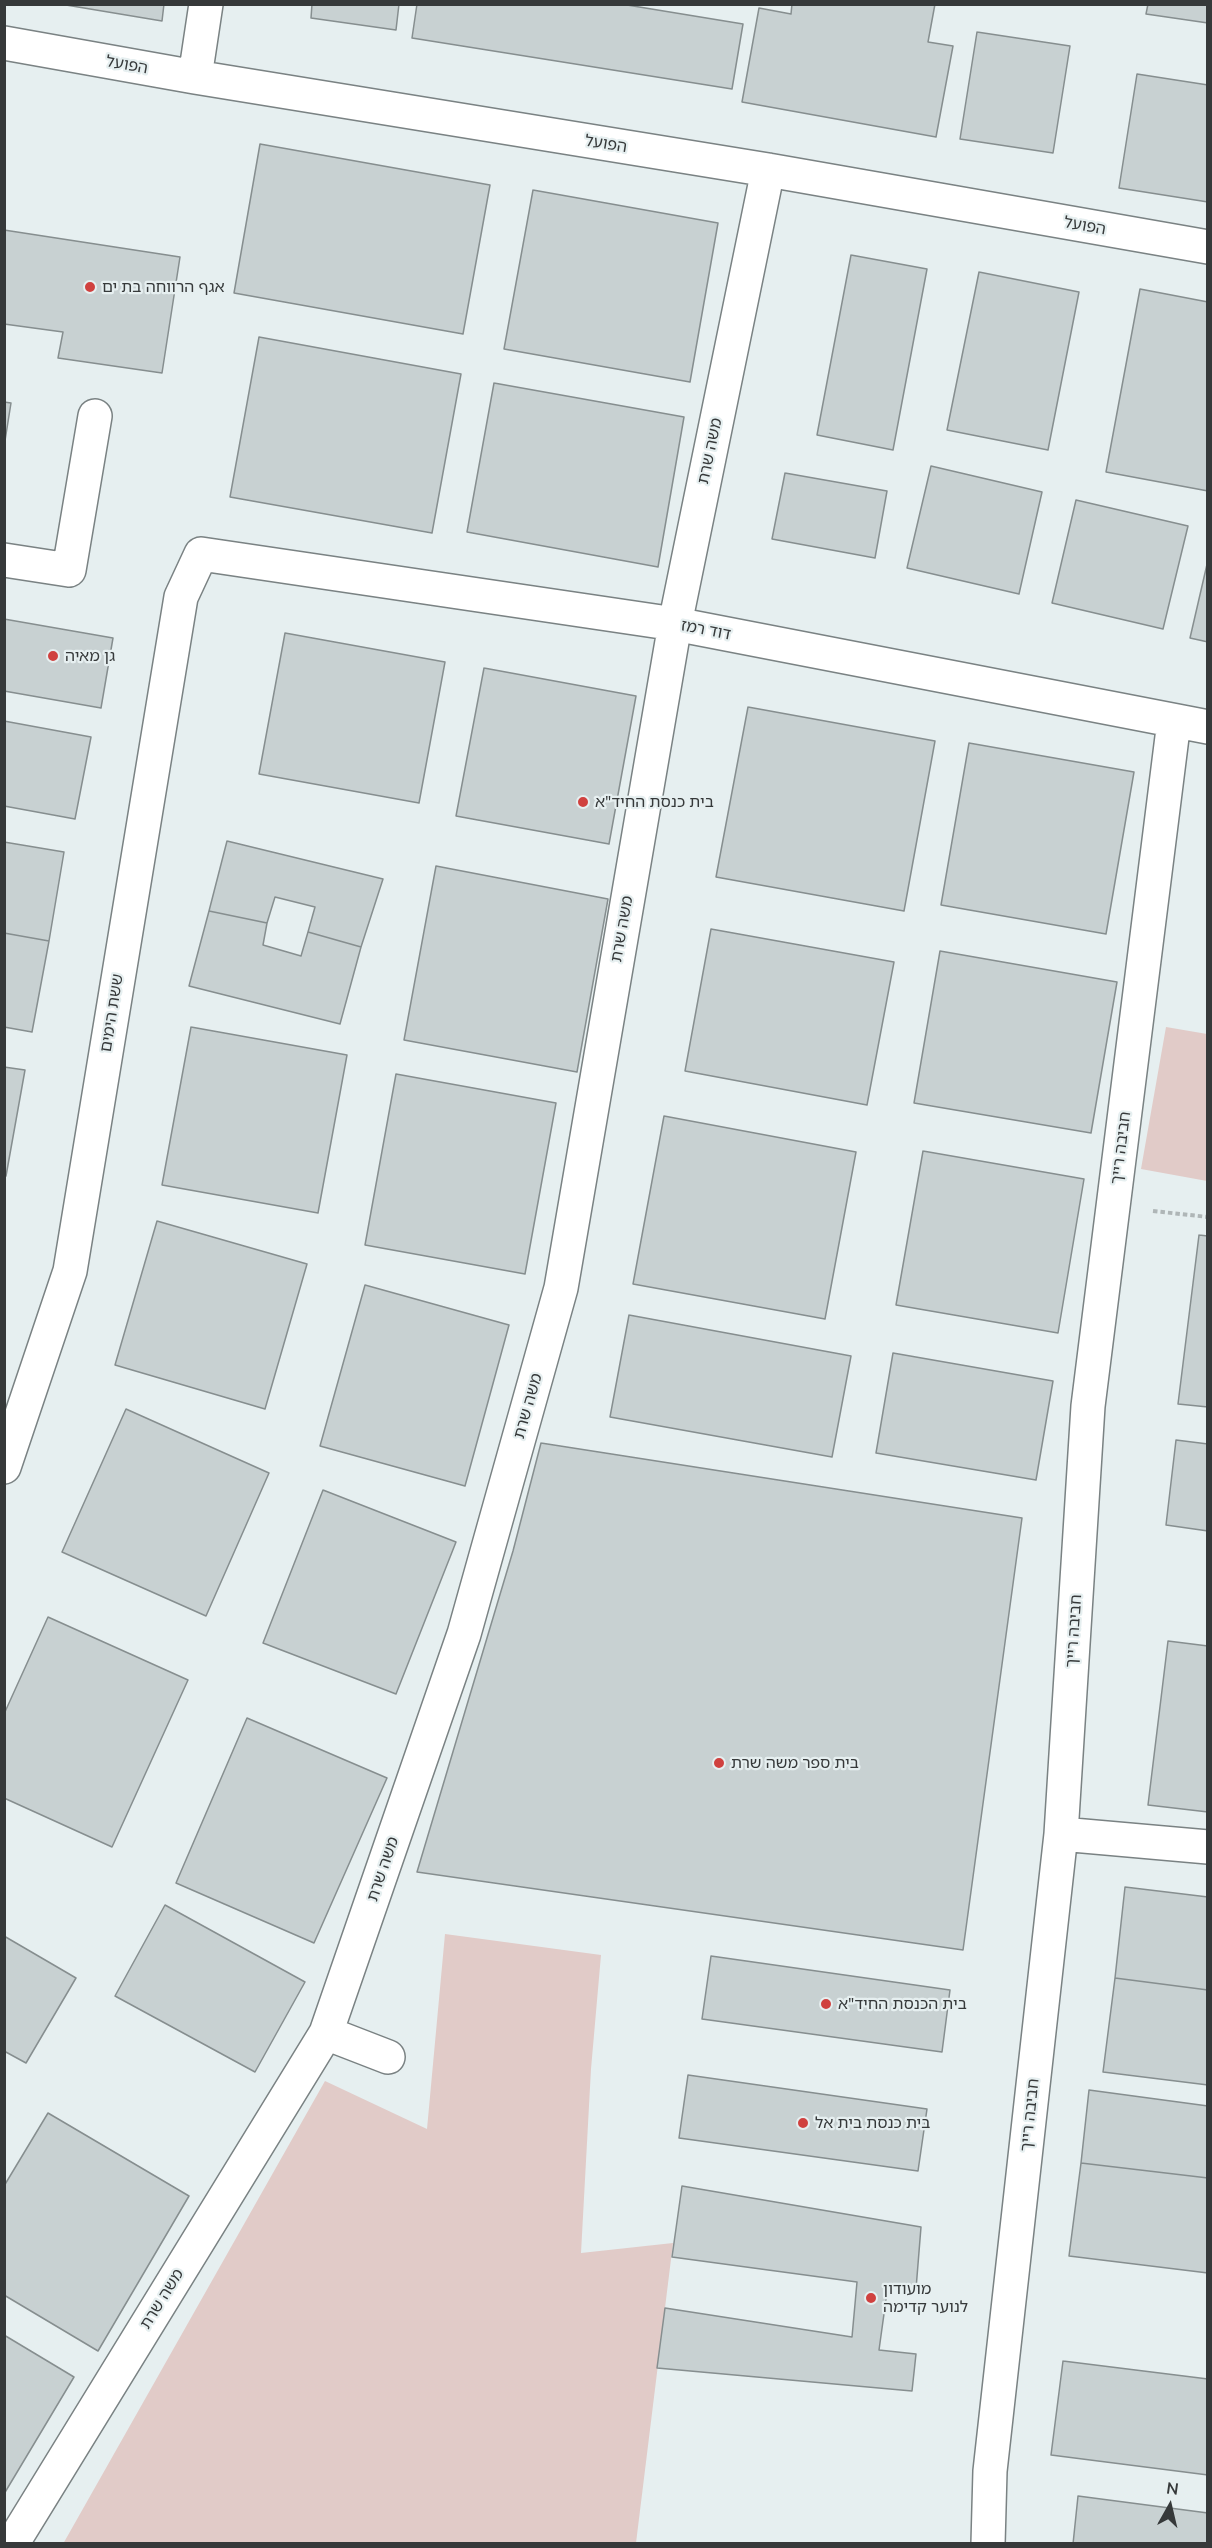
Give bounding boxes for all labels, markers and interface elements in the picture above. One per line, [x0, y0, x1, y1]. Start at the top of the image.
street label: הפועל [105, 52, 149, 78]
street label: הפועל [584, 131, 628, 157]
street label: הפועל [1063, 213, 1107, 239]
place label: אגף הרווחה בת ים [102, 277, 224, 297]
marker: אגף הרווחה בת ים [83, 280, 97, 294]
street label: משה שרת [694, 416, 726, 486]
street label: דוד רמז [679, 616, 733, 644]
place label: גן מאיה [65, 646, 115, 666]
marker: גן מאיה [46, 649, 60, 663]
place label: בית כנסת החיד"א [595, 792, 714, 812]
marker: בית כנסת החיד"א [576, 795, 590, 809]
street label: משה שרת [607, 894, 637, 964]
street label: ששת הימים [96, 973, 128, 1053]
street label: חביבה רייך [1107, 1110, 1135, 1186]
street label: משה שרת [510, 1371, 546, 1441]
street label: חביבה רייך [1062, 1594, 1086, 1668]
place label: בית ספר משה שרת [731, 1753, 859, 1773]
marker: בית ספר משה שרת [712, 1756, 726, 1770]
street label: משה שרת [363, 1834, 403, 1904]
place label: בית הכנסת החיד"א [838, 1994, 967, 2014]
marker: בית הכנסת החיד"א [819, 1997, 833, 2011]
street label: חביבה רייך [1017, 2078, 1043, 2152]
place label: בית כנסת בית אל [815, 2113, 930, 2133]
marker: בית כנסת בית אל [796, 2116, 810, 2130]
street label: משה שרת [136, 2266, 188, 2332]
place label: מועודון לנוער קדימה [883, 2279, 968, 2317]
marker: מועודון לנוער קדימה [864, 2291, 878, 2305]
north arrow [1140, 2476, 1200, 2536]
text: N [1165, 2477, 1180, 2499]

